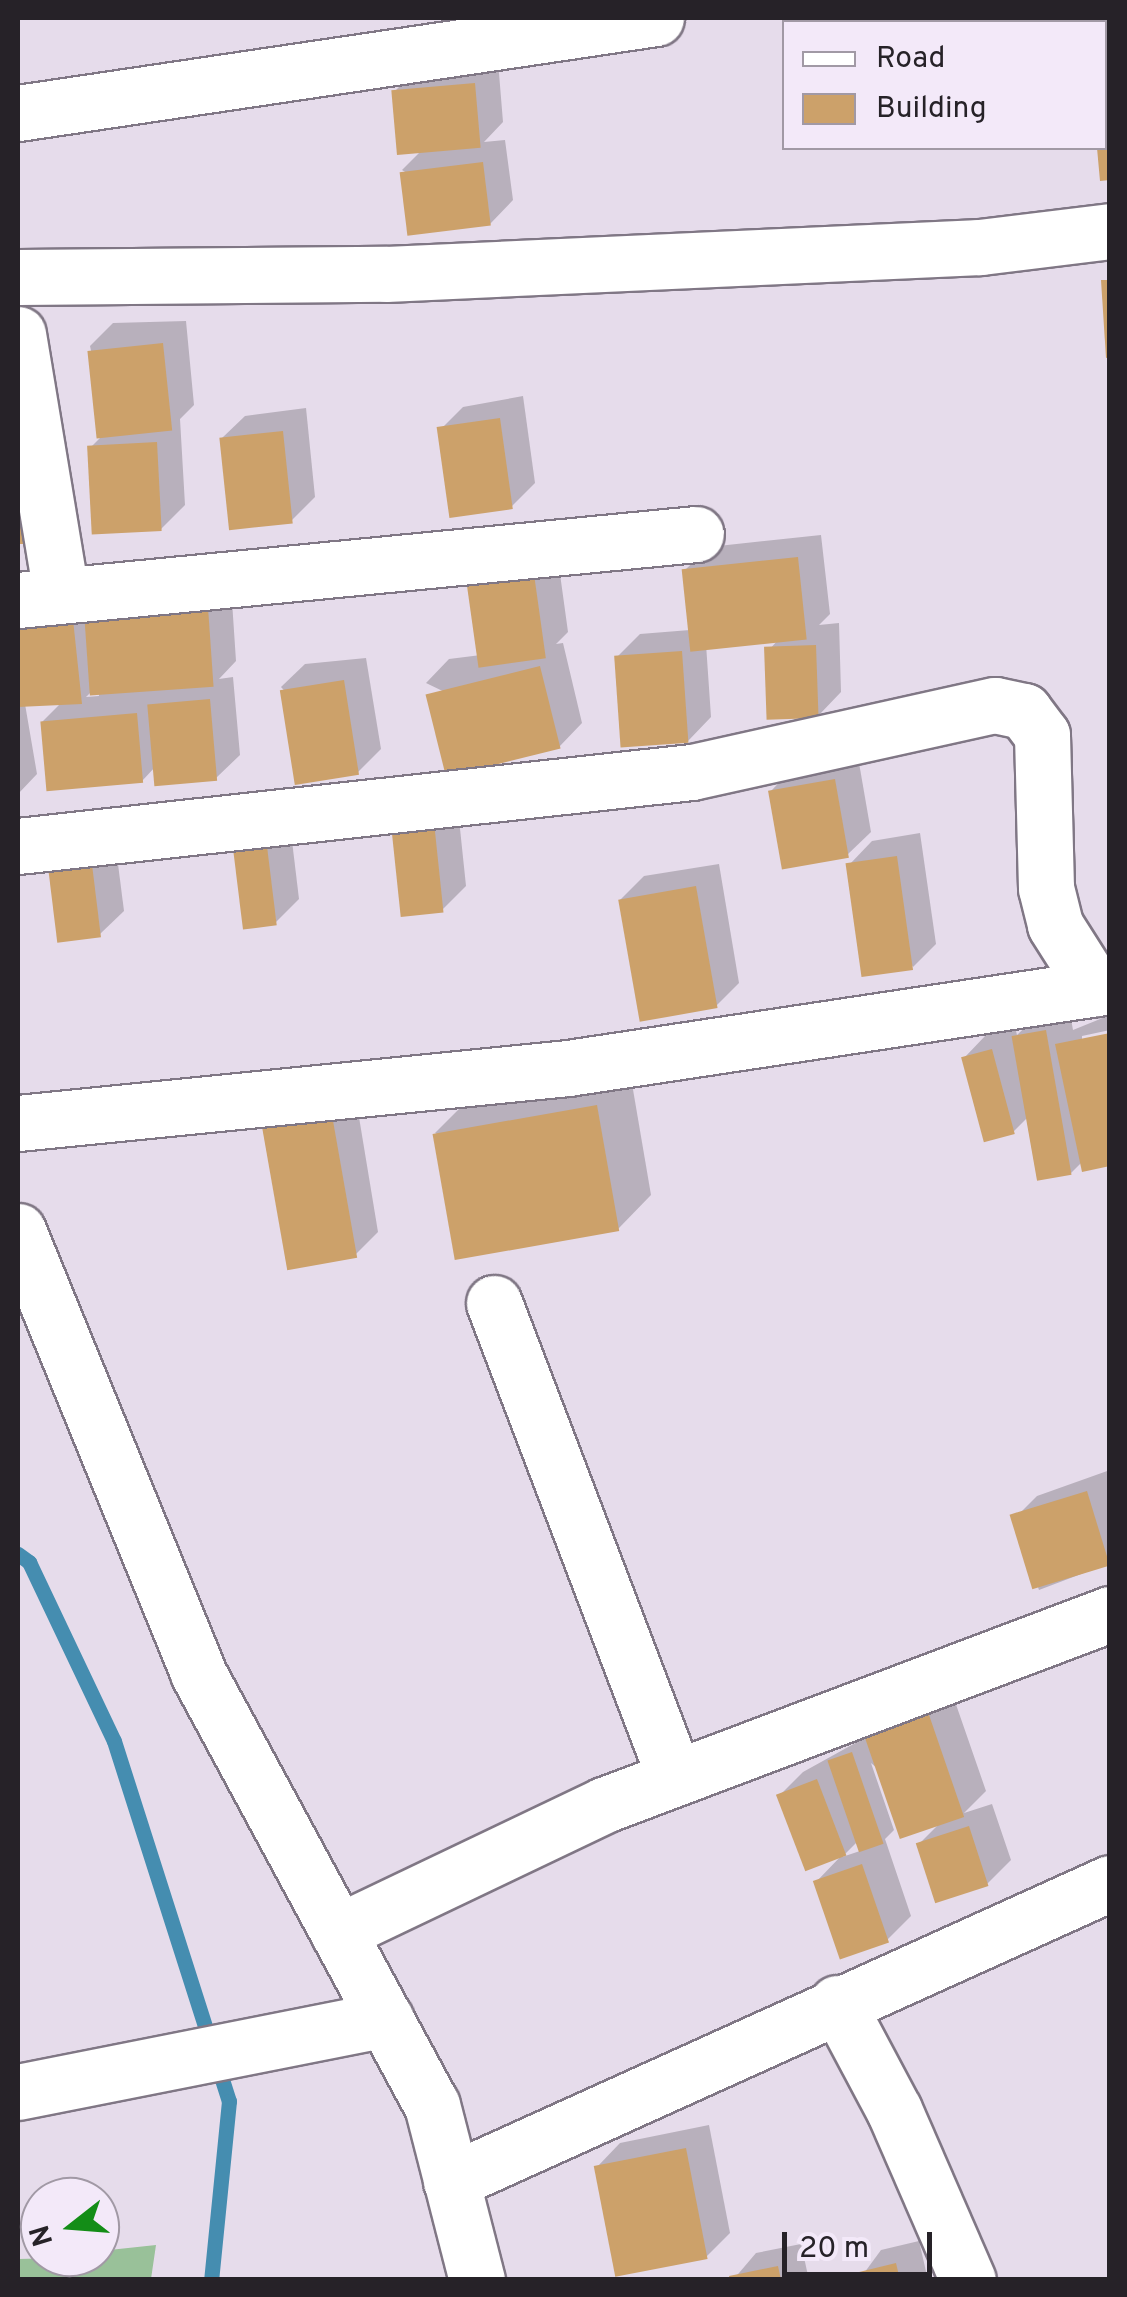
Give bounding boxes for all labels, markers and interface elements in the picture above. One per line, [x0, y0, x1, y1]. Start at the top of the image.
legend [782, 20, 1107, 150]
text: Road [876, 41, 945, 78]
text: Building [876, 91, 987, 128]
north arrow [20, 2177, 120, 2277]
scale bar [787, 2212, 937, 2274]
text: N [23, 2220, 63, 2250]
text: 20 m [799, 2231, 869, 2268]

